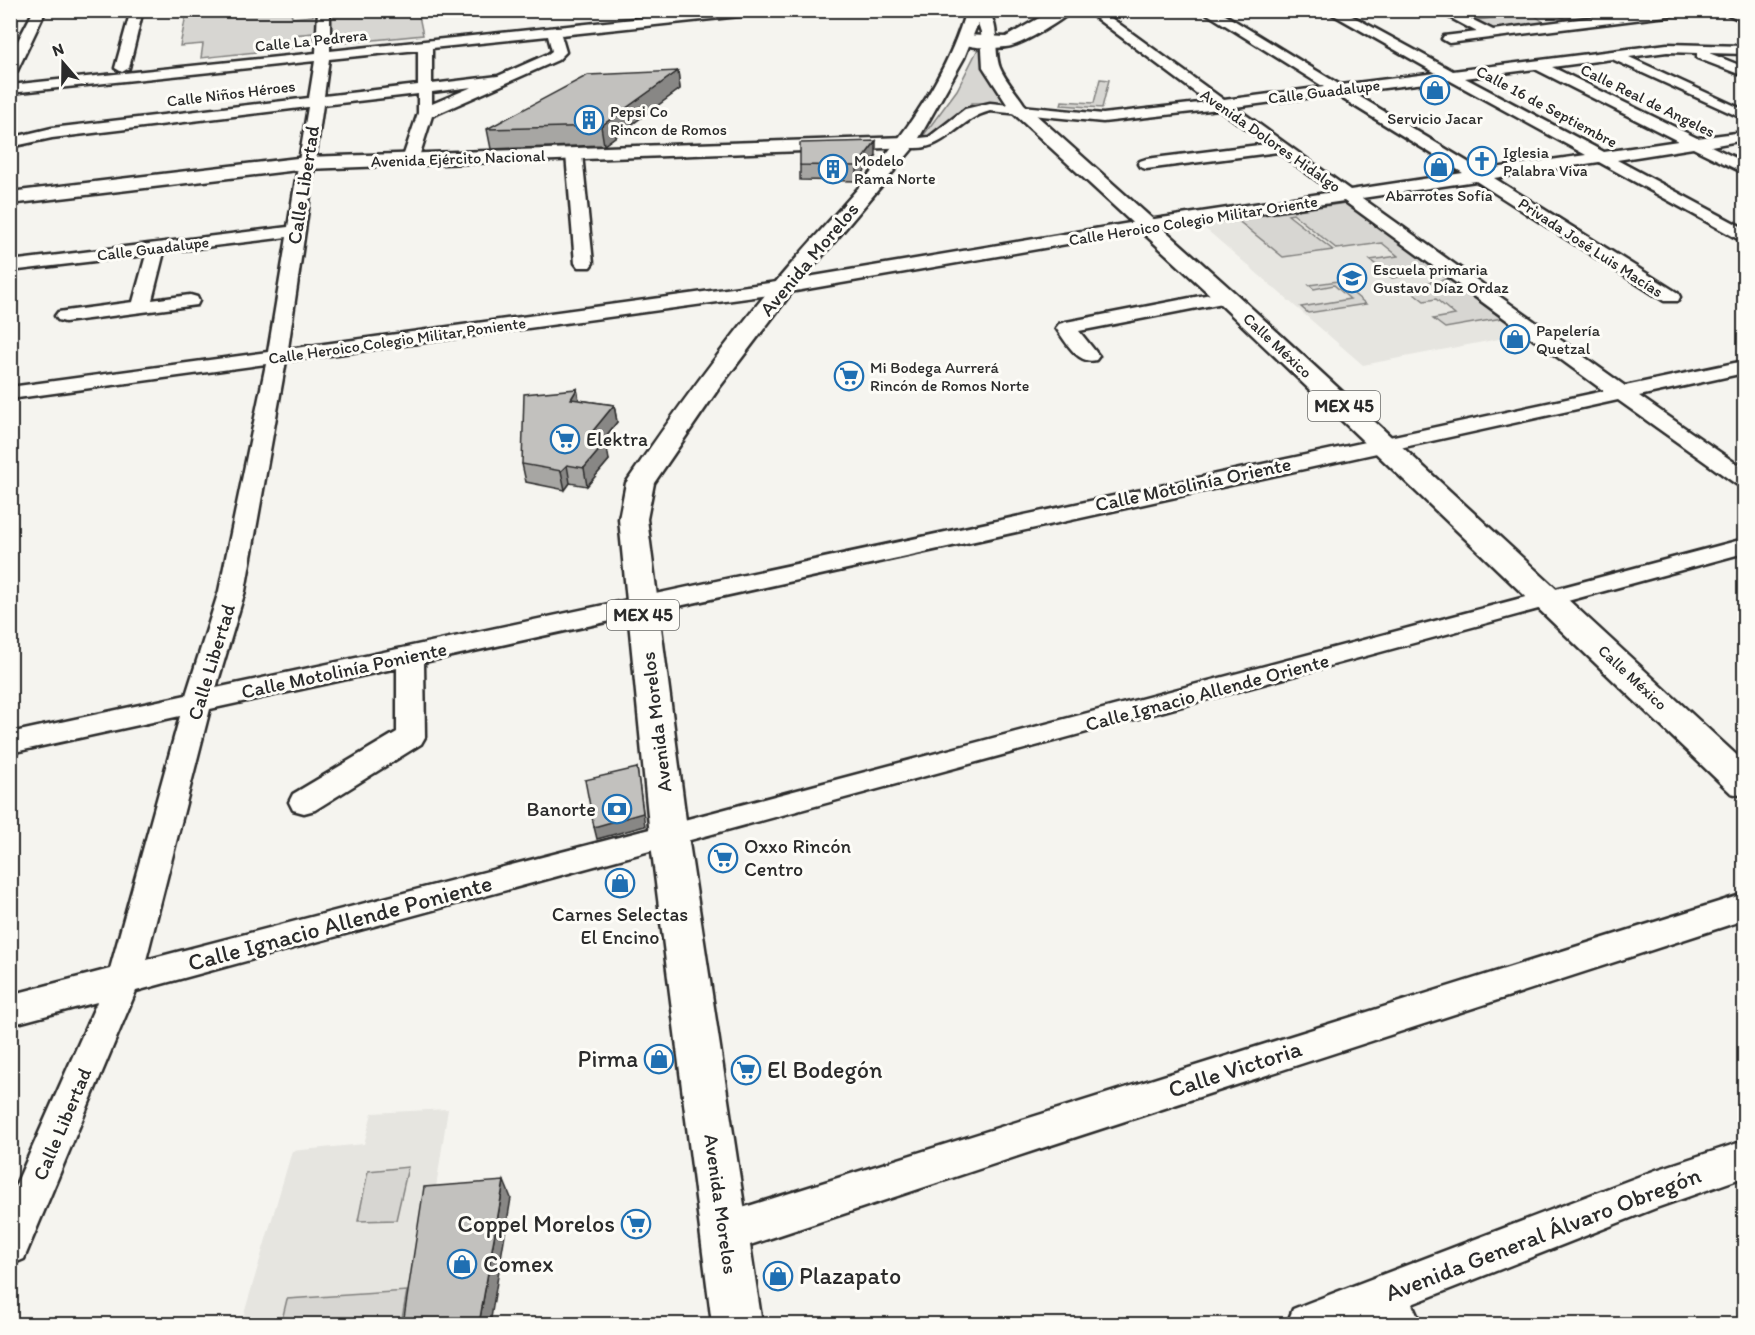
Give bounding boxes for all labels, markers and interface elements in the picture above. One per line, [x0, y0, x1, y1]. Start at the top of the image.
street label: Calle La Pedrera [254, 25, 369, 56]
north arrow [33, 33, 93, 93]
text: N [50, 39, 66, 60]
street label: Calle Real de Angeles [1578, 60, 1718, 141]
street label: Calle 16 de Septiembre [1473, 61, 1620, 152]
shop icon: Servicio Jacar [1419, 74, 1451, 106]
street label: Calle Guadalupe [1267, 75, 1381, 108]
street label: Calle Niños Héroes [166, 76, 296, 111]
street label: Avenida Dolores Hidalgo [1197, 85, 1345, 196]
place label: Pepsi Co Rincon de Romos [610, 102, 727, 139]
building icon: Pepsi Co Rincon de Romos [573, 104, 605, 136]
place label: Servicio Jacar [1387, 109, 1483, 128]
street label: Calle Libertad [282, 124, 324, 246]
place label: Iglesia Palabra Viva [1503, 143, 1588, 180]
church icon: Iglesia Palabra Viva [1466, 145, 1498, 177]
street label: Avenida Ejército Nacional [370, 146, 546, 171]
place label: Modelo Rama Norte [854, 151, 936, 188]
shop icon: Abarrotes Sofía [1423, 151, 1455, 183]
building icon: Modelo Rama Norte [817, 153, 849, 185]
place label: Abarrotes Sofía [1385, 186, 1493, 205]
street label: Calle Heroico Colegio Militar Oriente [1067, 191, 1319, 250]
street label: Privada José Luis Macías [1515, 194, 1667, 301]
street label: Avenida Morelos [754, 197, 864, 321]
street label: Calle Guadalupe [96, 232, 210, 265]
place label: Escuela primaria Gustavo Díaz Ordaz [1373, 260, 1509, 297]
school or university icon: Escuela primaria Gustavo Díaz Ordaz [1336, 262, 1368, 294]
street label: Calle México [1239, 309, 1316, 382]
street label: Calle Heroico Colegio Militar Poniente [267, 313, 527, 368]
place label: Papelería Quetzal [1536, 321, 1601, 358]
shop icon: Papelería Quetzal [1499, 323, 1531, 355]
place label: Mi Bodega Aurrerá Rincón de Romos Norte [870, 358, 1029, 395]
supermarket icon: Mi Bodega Aurrerá Rincón de Romos Norte [833, 360, 865, 392]
road number: MEX 45 [1308, 391, 1380, 421]
supermarket icon: Elektra [549, 423, 581, 455]
place label: Elektra [586, 427, 648, 451]
street label: Calle Motolinía Oriente [1093, 452, 1293, 516]
road number: MEX 45 [607, 600, 679, 630]
street label: Calle Libertad [182, 601, 240, 723]
street label: Calle Motolinía Poniente [239, 636, 449, 704]
street label: Calle México [1594, 641, 1671, 714]
street label: Calle Ignacio Allende Oriente [1083, 648, 1331, 736]
street label: Avenida Morelos [635, 651, 677, 793]
bank icon: Banorte [601, 793, 633, 825]
place label: Banorte [527, 797, 596, 821]
place label: Oxxo Rincón Centro [744, 834, 852, 881]
supermarket icon: Oxxo Rincón Centro [707, 842, 739, 874]
shop icon: Carnes Selectas El Encino [604, 867, 636, 899]
street label: Calle Ignacio Allende Poniente [185, 868, 495, 977]
place label: Carnes Selectas El Encino [552, 902, 688, 949]
street label: Calle Victoria [1164, 1033, 1306, 1104]
shop icon: Pirma [643, 1043, 675, 1075]
place label: Pirma [577, 1044, 638, 1073]
supermarket icon: El Bodegón [730, 1054, 762, 1086]
place label: El Bodegón [767, 1055, 883, 1084]
street label: Calle Libertad [28, 1064, 97, 1184]
street label: Avenida Morelos [699, 1132, 743, 1276]
street label: Avenida General Álvaro Obregón [1381, 1160, 1705, 1307]
supermarket icon: Coppel Morelos [620, 1208, 652, 1240]
place label: Coppel Morelos [457, 1209, 615, 1238]
shop icon: Comex [446, 1248, 478, 1280]
place label: Comex [483, 1249, 554, 1278]
shop icon: Plazapato [762, 1260, 794, 1292]
place label: Plazapato [799, 1261, 901, 1290]

